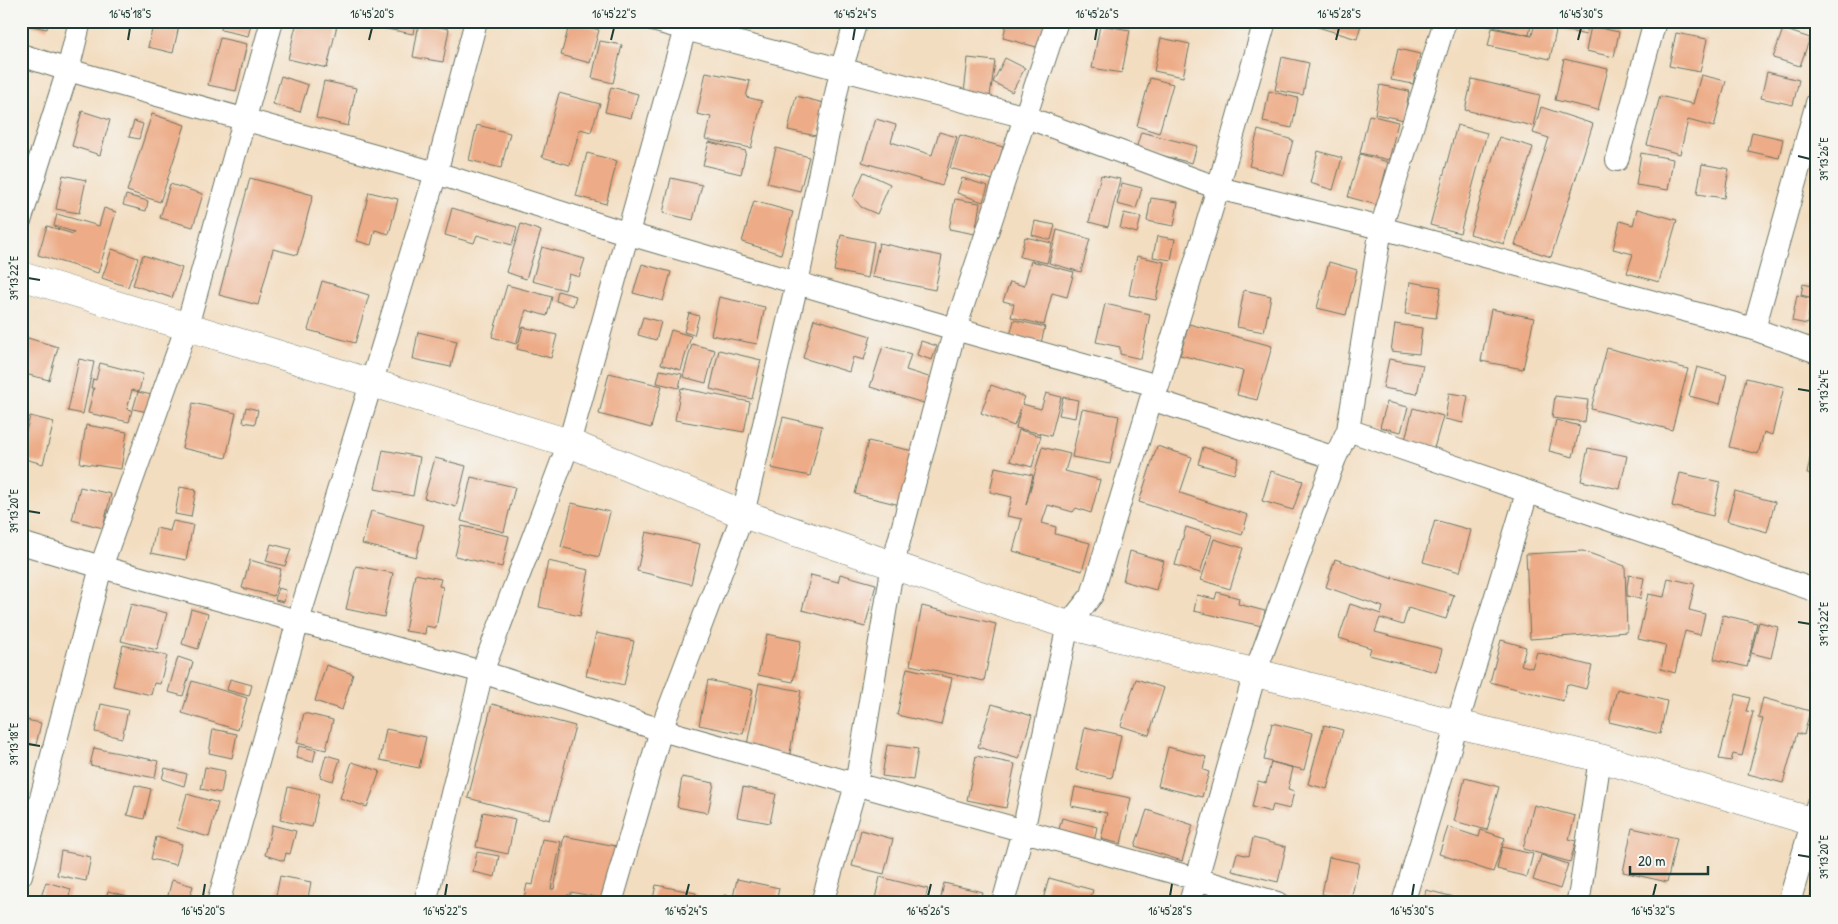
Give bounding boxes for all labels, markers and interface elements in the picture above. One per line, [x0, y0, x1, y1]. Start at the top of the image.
text: 16°45'18"S [109, 5, 152, 22]
text: 16°45'20"S [350, 5, 394, 22]
text: 16°45'22"S [592, 5, 636, 22]
text: 16°45'24"S [834, 5, 877, 22]
text: 16°45'26"S [1075, 5, 1119, 22]
text: 16°45'28"S [1317, 5, 1361, 22]
text: 16°45'30"S [1559, 5, 1603, 22]
text: 39°13'26"E [1815, 137, 1832, 181]
text: 39°13'22"E [5, 255, 22, 300]
text: 39°13'24"E [1815, 369, 1832, 413]
text: 39°13'20"E [5, 488, 22, 533]
text: 39°13'22"E [1815, 601, 1832, 646]
text: 39°13'18"E [5, 722, 22, 765]
text: 39°13'20"E [1815, 834, 1832, 879]
scale bar [1630, 844, 1708, 876]
text: 20 m [1638, 850, 1665, 871]
text: 16°45'20"S [181, 902, 225, 919]
text: 16°45'22"S [423, 902, 467, 919]
text: 16°45'24"S [665, 902, 708, 919]
text: 16°45'26"S [906, 902, 950, 919]
text: 16°45'28"S [1148, 902, 1192, 919]
text: 16°45'30"S [1390, 902, 1434, 919]
text: 16°45'32"S [1631, 902, 1675, 919]

